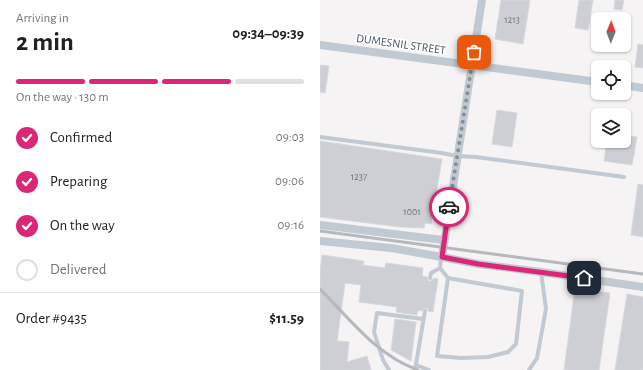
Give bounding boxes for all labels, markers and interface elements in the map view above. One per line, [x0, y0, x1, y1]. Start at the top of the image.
text: Arriving in [16, 12, 69, 25]
north arrow [591, 12, 631, 52]
map controls [591, 12, 631, 148]
house number: 1213 [504, 15, 520, 25]
text: 09:34–09:39 [232, 26, 304, 41]
text: 2 min [16, 29, 74, 55]
street label: DUMESNIL STREET [356, 32, 447, 56]
pin [457, 35, 491, 69]
icon: bag [463, 41, 485, 63]
button: locate [591, 60, 631, 100]
text: On the way · 130 m [16, 91, 109, 104]
button: layers [591, 108, 631, 148]
icon: check [16, 127, 38, 149]
text: Confirmed [50, 130, 112, 145]
text: 09:03 [276, 131, 304, 144]
icon: check [16, 171, 38, 193]
house number: 1237 [351, 172, 367, 182]
text: Preparing [50, 174, 107, 189]
text: 09:06 [275, 175, 304, 188]
courier [429, 187, 469, 227]
icon: car [438, 196, 460, 218]
house number: 1001 [403, 207, 421, 217]
icon: check [16, 215, 38, 237]
text: On the way [50, 218, 115, 233]
text: 09:16 [277, 219, 304, 232]
pin [567, 261, 601, 295]
text: Delivered [50, 262, 107, 277]
icon: home [573, 267, 595, 289]
text: Order #9435 [16, 311, 87, 326]
text: $11.59 [269, 311, 304, 326]

